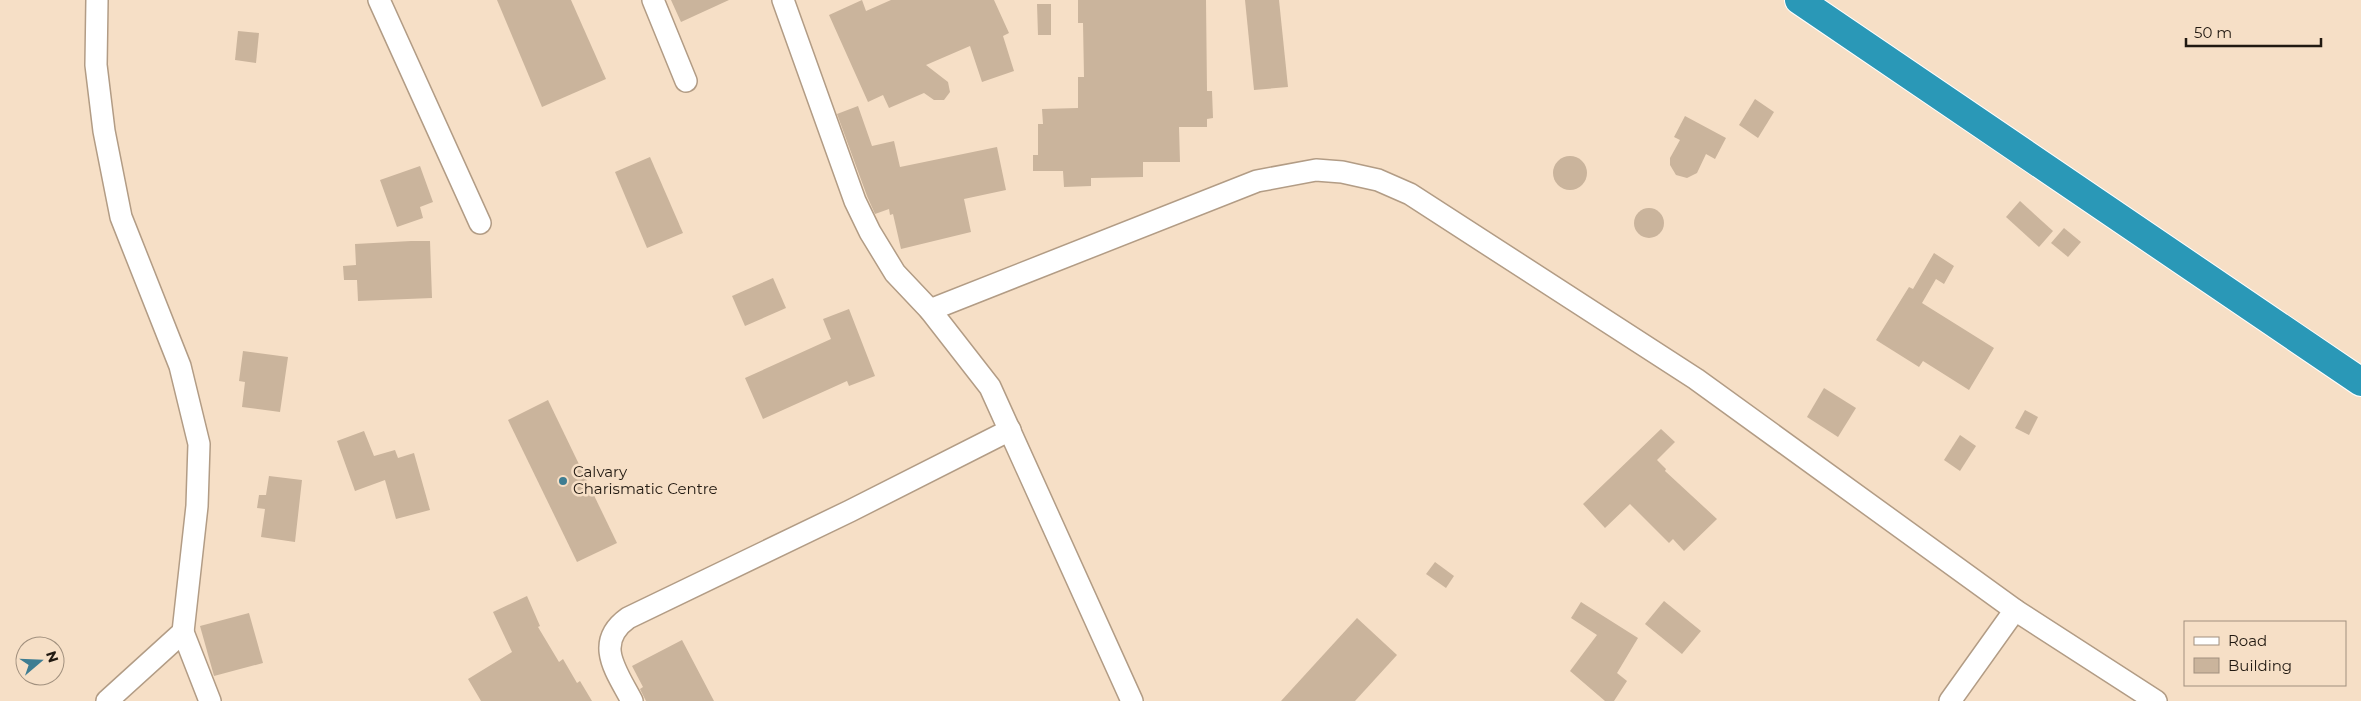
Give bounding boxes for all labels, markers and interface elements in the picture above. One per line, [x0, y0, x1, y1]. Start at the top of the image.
scale bar [2186, 15, 2321, 47]
text: 50 m [2194, 23, 2232, 42]
place label: Calvary Charismatic Centre [573, 462, 718, 498]
marker: Calvary Charismatic Centre [557, 475, 569, 487]
legend [2184, 621, 2346, 686]
text: Road [2228, 631, 2267, 650]
north arrow [15, 636, 65, 686]
text: N [42, 648, 63, 665]
text: Building [2228, 656, 2292, 675]

